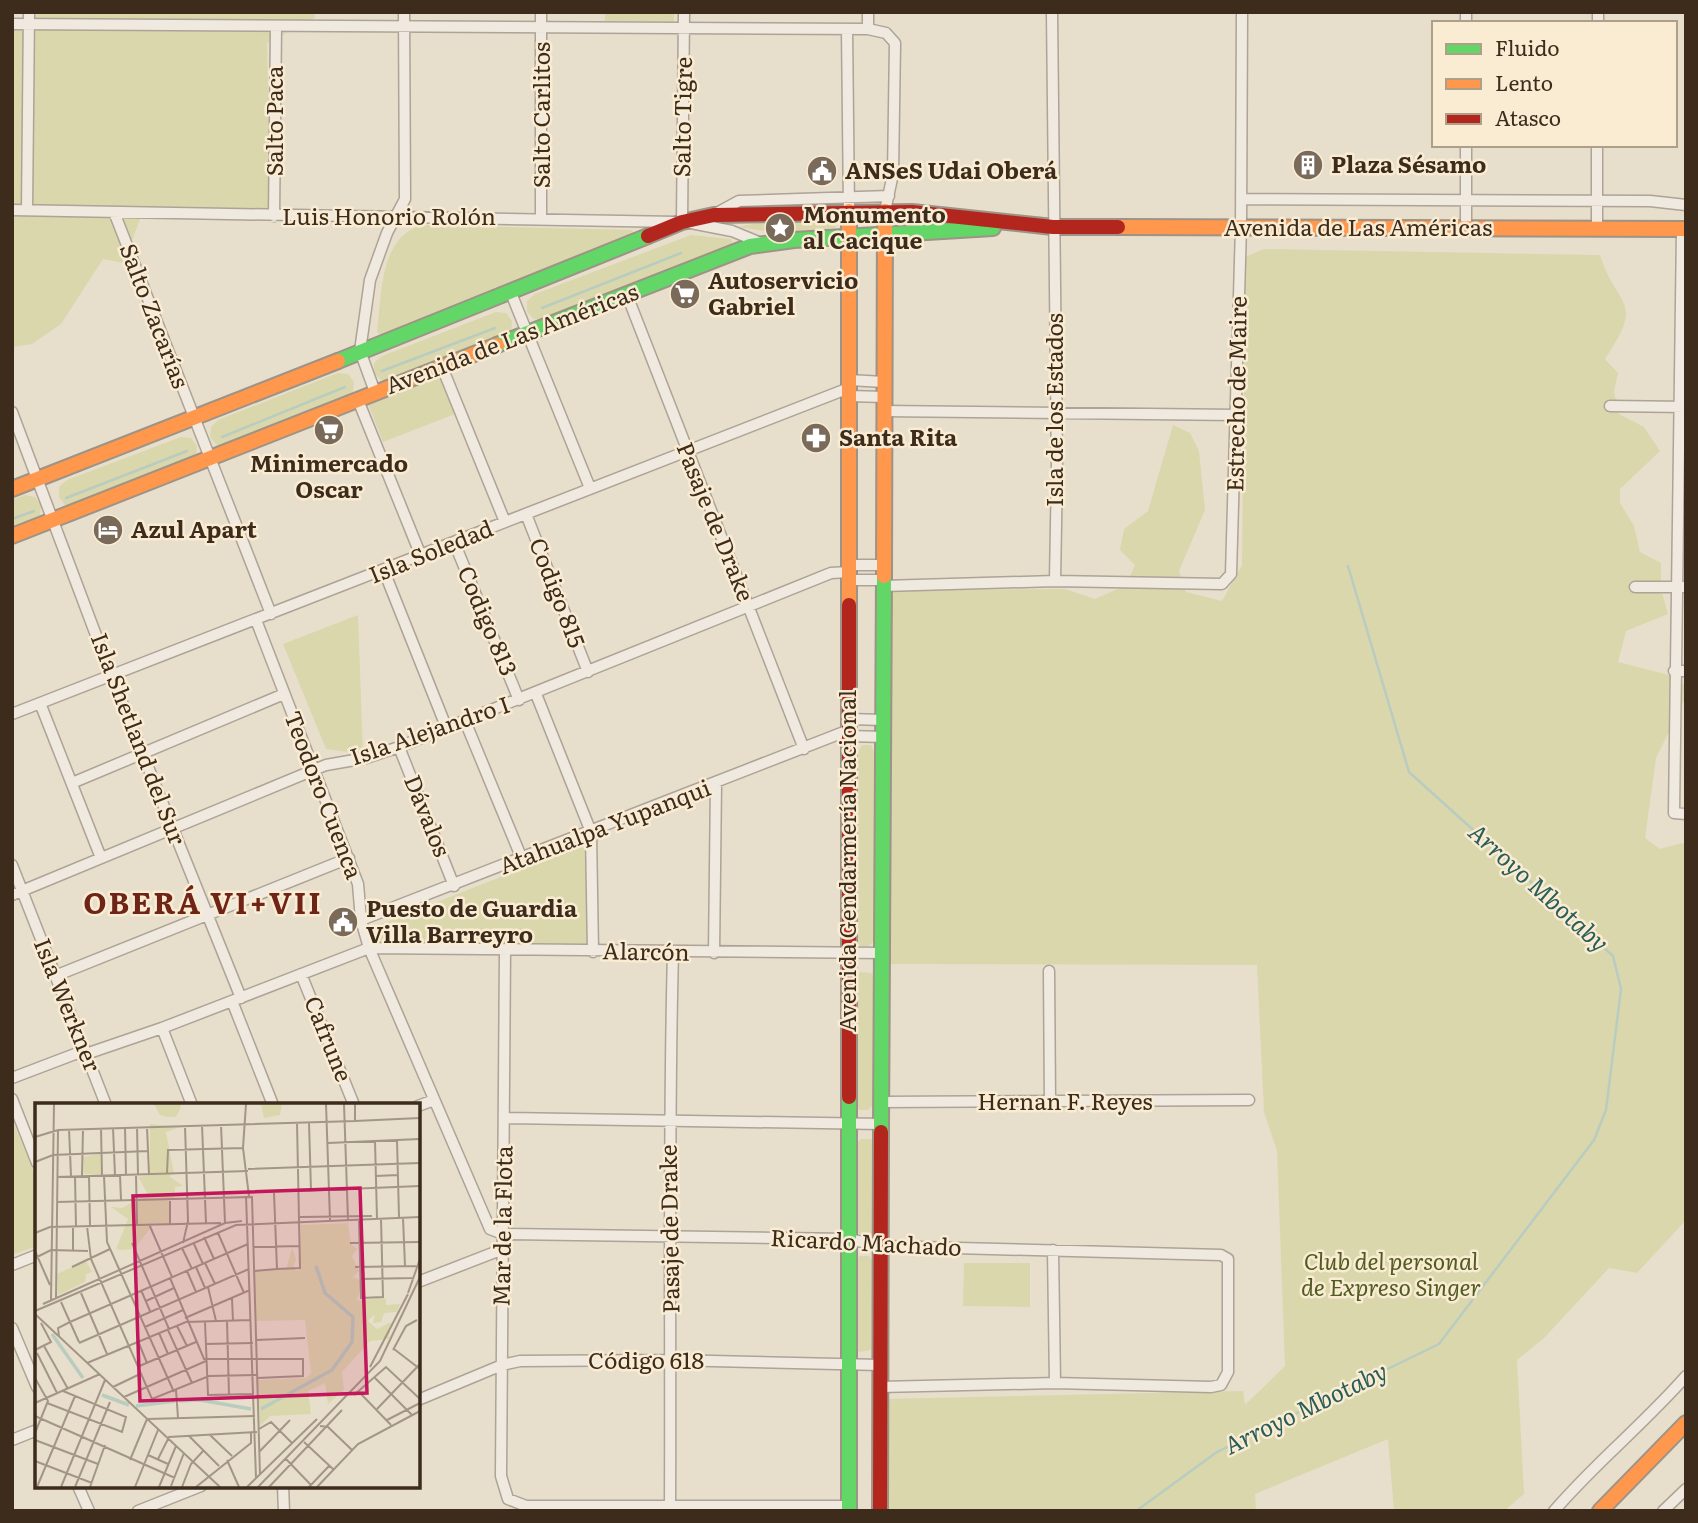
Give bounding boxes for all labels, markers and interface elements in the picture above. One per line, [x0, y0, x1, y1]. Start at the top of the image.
legend [1432, 21, 1677, 147]
text: Fluido [1495, 31, 1559, 62]
street label: Salto Carlitos [523, 42, 557, 188]
street label: Salto Tigre [663, 56, 699, 177]
street label: Salto Paca [256, 65, 290, 176]
text: Lento [1495, 66, 1553, 97]
text: Atasco [1495, 101, 1561, 132]
place label: Plaza Sésamo [1331, 146, 1486, 180]
building icon: Plaza Sésamo [1291, 148, 1325, 182]
place label: ANSeS Udai Oberá [845, 152, 1058, 186]
public building icon: ANSeS Udai Oberá [805, 154, 839, 188]
place label: Monumento al Cacique [803, 196, 946, 256]
street label: Luis Honorio Rolón [282, 198, 496, 232]
street label: Avenida de Las Américas [1224, 209, 1492, 243]
place icon: Monumento al Cacique [763, 211, 797, 245]
street label: Salto Zacarías [113, 238, 199, 393]
place label: Autoservicio Gabriel [708, 262, 858, 322]
street label: Avenida de Las Américas [380, 273, 643, 401]
supermarket icon: Autoservicio Gabriel [668, 277, 702, 311]
street label: Estrecho de Maire [1216, 295, 1254, 492]
street label: Isla de los Estados [1036, 313, 1070, 507]
supermarket icon: Minimercado Oscar [312, 413, 346, 447]
place label: Santa Rita [839, 419, 958, 453]
pharmacy icon: Santa Rita [799, 421, 833, 455]
street label: Pasaje de Drake [669, 436, 764, 606]
place label: Minimercado Oscar [250, 445, 408, 505]
street label: Isla Soledad [363, 510, 497, 590]
place label: Azul Apart [131, 511, 257, 545]
hotel icon: Azul Apart [91, 513, 125, 547]
street label: Codigo 815 [522, 532, 595, 652]
street label: Codigo 813 [450, 560, 527, 680]
street label: Isla Shetland del Sur [84, 627, 196, 849]
street label: Isla Alejandro I [345, 686, 514, 772]
street label: Avenida Gendarmería Nacional [829, 690, 863, 1032]
street label: Teodoro Cuenca [277, 705, 373, 884]
street label: Dávalos [397, 769, 461, 861]
street label: Atahualpa Yupanqui [494, 769, 715, 881]
water label: Arroyo Mbotaby [1462, 814, 1618, 959]
district label: OBERÁ VI+VII [83, 879, 323, 923]
place label: Puesto de Guardia Villa Barreyro [366, 890, 578, 950]
public building icon: Puesto de Guardia Villa Barreyro [326, 905, 360, 939]
street label: Isla Werkner [27, 932, 111, 1076]
street label: Alarcón [602, 932, 690, 968]
street label: Cafrune [297, 990, 362, 1086]
street label: Hernan F. Reyes [977, 1083, 1153, 1117]
inset map [35, 1103, 420, 1488]
street label: Pasaje de Drake [650, 1144, 686, 1314]
street label: Mar de la Flota [483, 1145, 519, 1307]
street label: Ricardo Machado [770, 1219, 963, 1263]
park label: Club del personal de Expreso Singer [1301, 1243, 1481, 1303]
street label: Código 618 [588, 1342, 704, 1376]
water label: Arroyo Mbotaby [1217, 1352, 1393, 1462]

